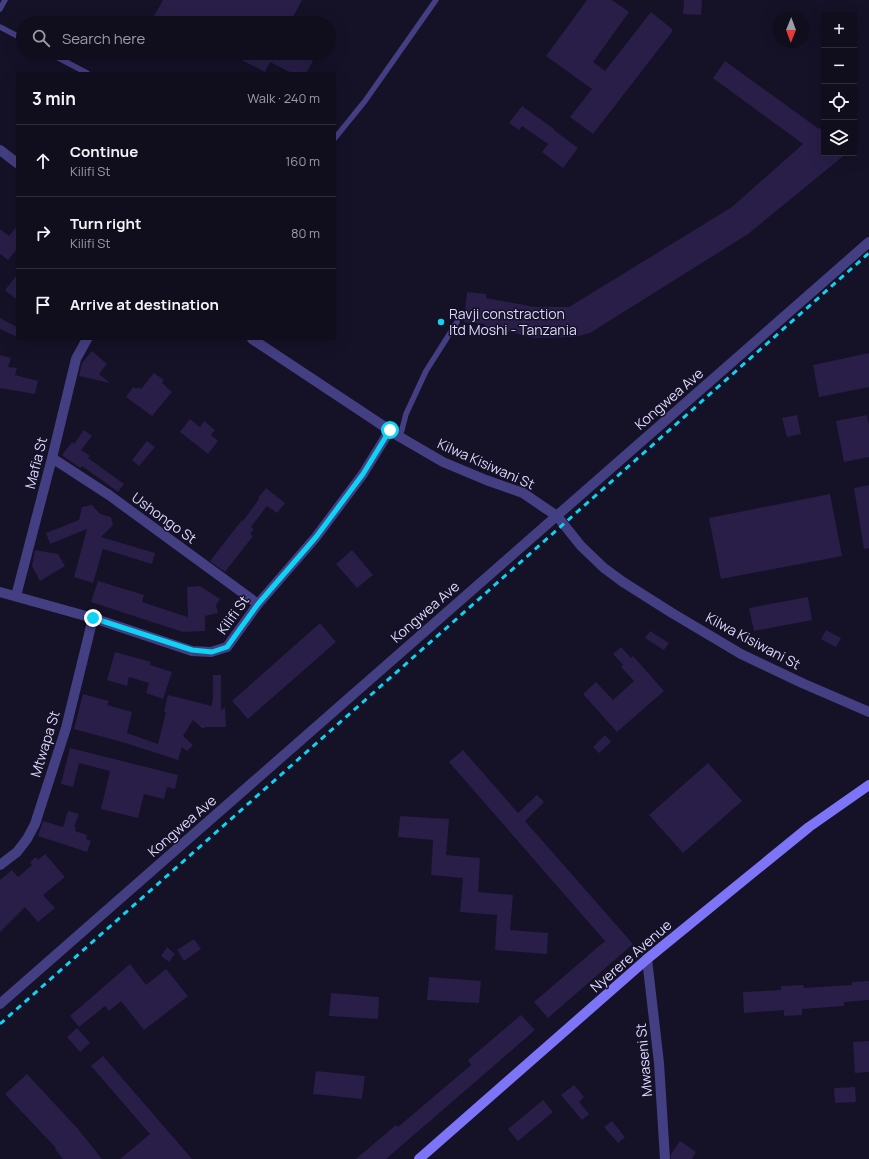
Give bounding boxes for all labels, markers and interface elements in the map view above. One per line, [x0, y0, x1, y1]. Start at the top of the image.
north arrow [773, 12, 809, 48]
map controls [821, 12, 857, 156]
button: + [821, 12, 857, 48]
search box [16, 16, 336, 60]
icon: search [30, 27, 52, 49]
text: Search here [62, 28, 145, 49]
button: − [821, 48, 857, 84]
button: locate [821, 84, 857, 120]
text: 3 min [32, 87, 76, 110]
text: Walk · 240 m [247, 89, 320, 107]
button: layers [821, 120, 857, 156]
text: Continue [70, 141, 138, 162]
icon: ahead [32, 150, 54, 172]
text: 160 m [285, 152, 320, 170]
text: Kilifi St [70, 162, 110, 180]
text: Turn right [70, 213, 141, 234]
icon: right [32, 222, 54, 244]
text: 80 m [291, 224, 320, 242]
text: Kilifi St [70, 234, 110, 252]
icon: arrive [32, 294, 54, 316]
text: Arrive at destination [70, 294, 219, 315]
place label: Ravji constraction ltd Moshi - Tanzania [449, 304, 577, 339]
marker: Ravji constraction ltd Moshi - Tanzania [436, 317, 446, 327]
street label: Kongwea Ave [630, 364, 707, 434]
route start [381, 421, 399, 439]
street label: Kilwa Kisiwani St [435, 434, 538, 494]
street label: Mafia St [20, 435, 51, 491]
street label: Ushongo St [128, 488, 201, 548]
street label: Kongwea Ave [386, 577, 463, 647]
street label: Kilifi St [212, 591, 253, 638]
street label: Kilwa Kisiwani St [703, 608, 804, 674]
route end [84, 609, 102, 627]
street label: Mtwapa St [25, 708, 64, 779]
street label: Kongwea Ave [143, 791, 220, 861]
street label: Nyerere Avenue [586, 915, 675, 996]
street label: Mwaseni St [631, 1022, 656, 1098]

